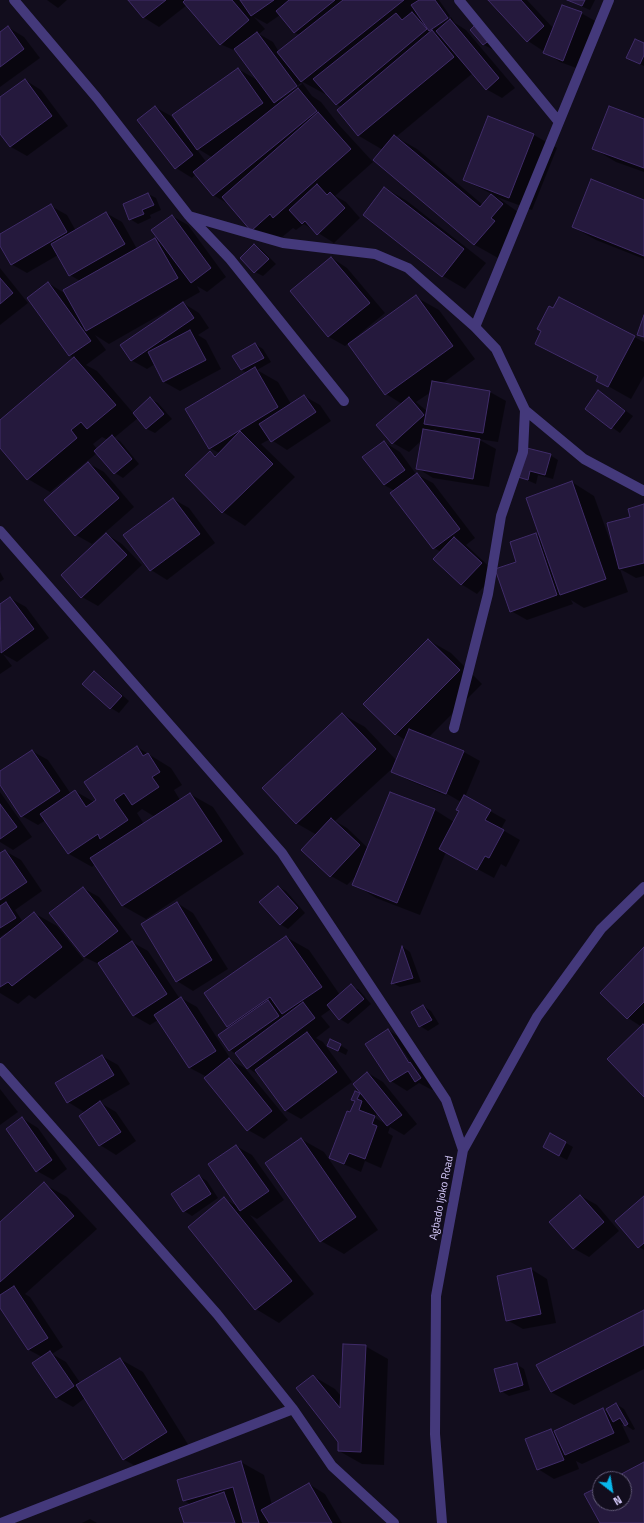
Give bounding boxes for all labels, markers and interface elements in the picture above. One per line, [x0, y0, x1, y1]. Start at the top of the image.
street label: Agbado Ijoko Road [427, 1155, 457, 1241]
north arrow [592, 1471, 632, 1511]
text: N [610, 1492, 625, 1509]

